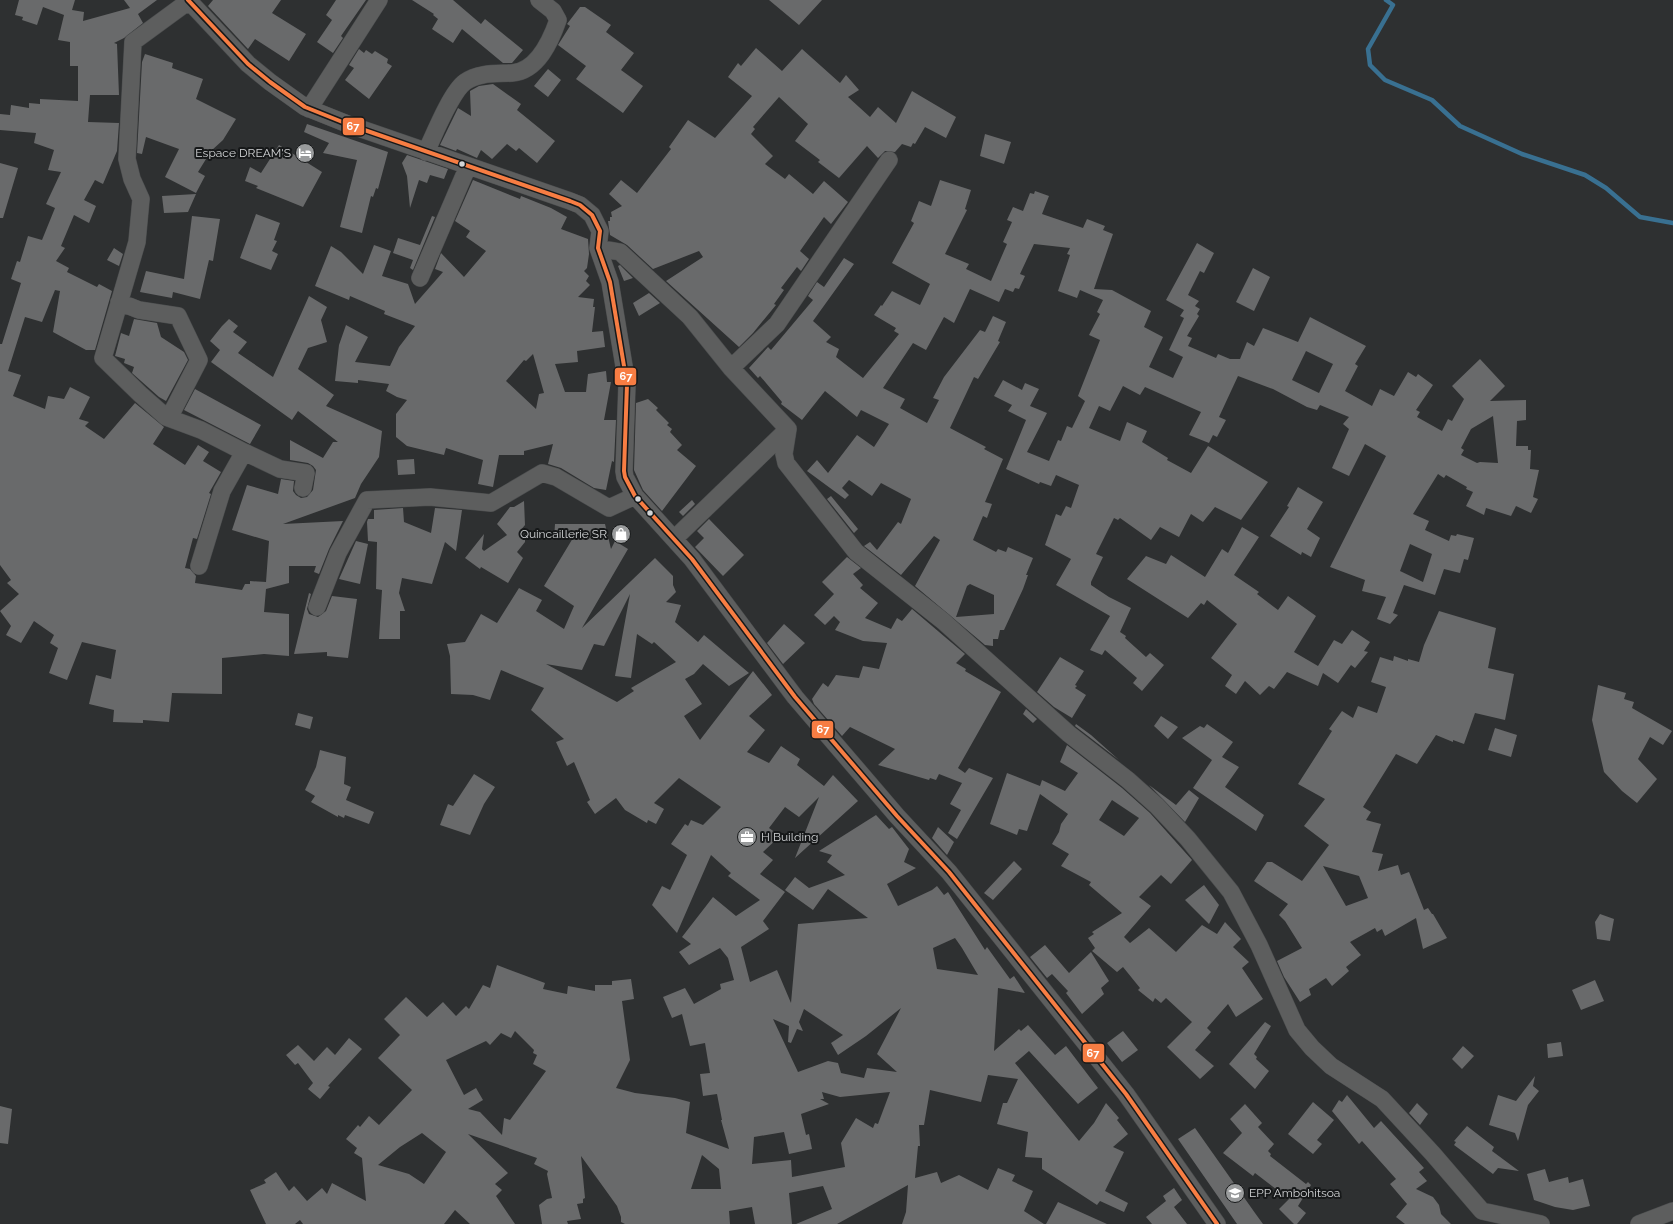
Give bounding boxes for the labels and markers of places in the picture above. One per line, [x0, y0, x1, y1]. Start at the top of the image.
hotel icon: Espace DREAM'S [294, 142, 316, 164]
place label: Espace DREAM'S [195, 146, 291, 160]
unlabelled marker [457, 159, 467, 169]
unlabelled marker [633, 494, 643, 504]
unlabelled marker [645, 508, 655, 518]
shop icon: Quincaillerie SR [610, 523, 632, 545]
place label: Quincaillerie SR [520, 527, 607, 541]
office icon: H Building [736, 826, 758, 848]
place label: H Building [761, 830, 818, 844]
school or university icon: EPP Ambohitsoa [1224, 1182, 1246, 1204]
place label: EPP Ambohitsoa [1249, 1186, 1340, 1200]

